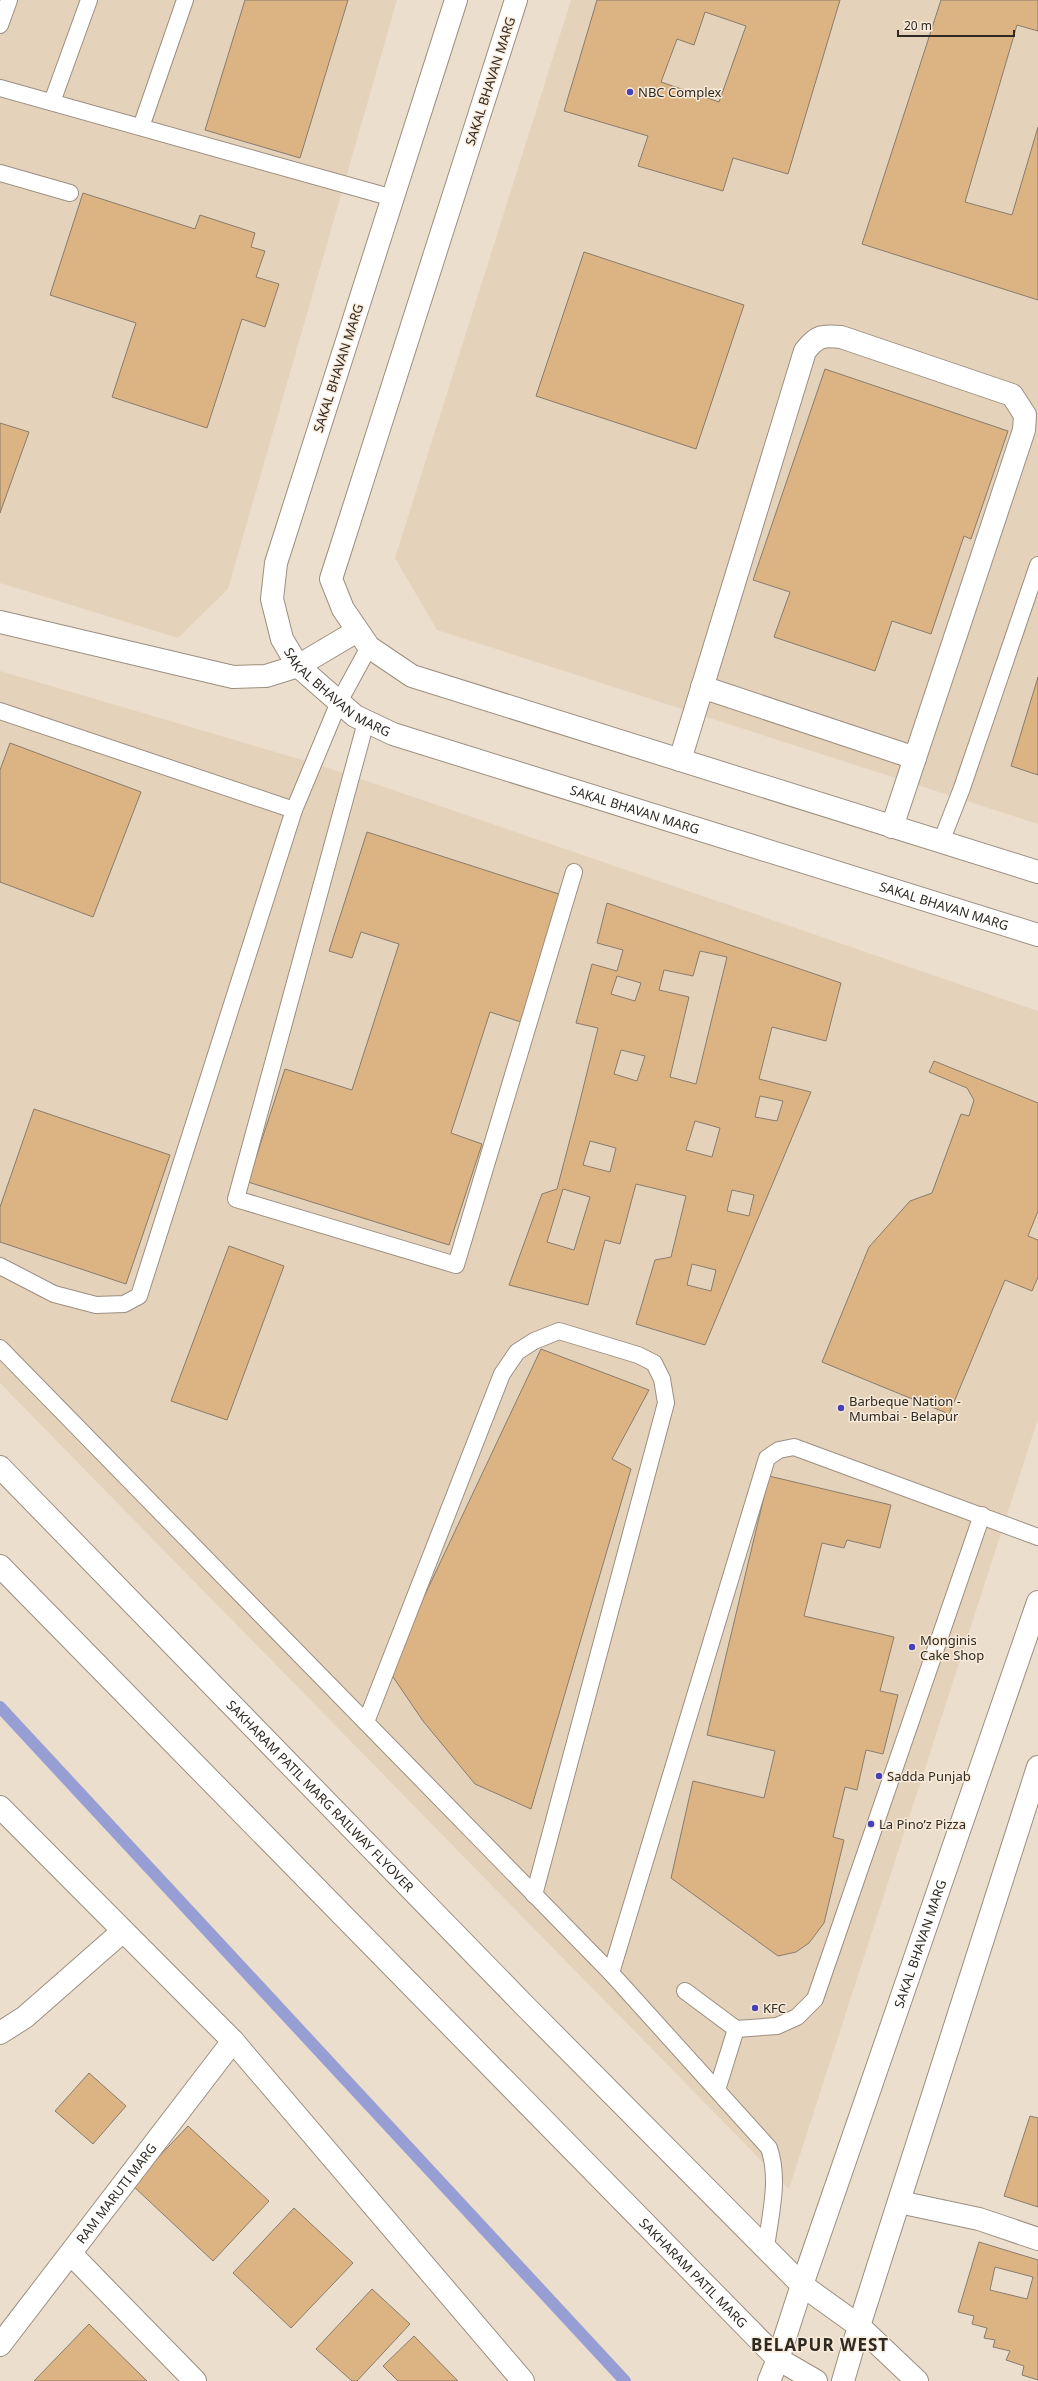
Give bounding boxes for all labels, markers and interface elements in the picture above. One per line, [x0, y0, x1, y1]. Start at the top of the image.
scale bar [898, 12, 1014, 38]
street label: SAKAL BHAVAN MARG [461, 14, 519, 148]
text: 20 m [904, 17, 932, 34]
place label: NBC Complex [638, 83, 722, 101]
marker: NBC Complex [625, 87, 635, 97]
street label: SAKAL BHAVAN MARG [309, 301, 367, 435]
street label: SAKAL BHAVAN MARG [280, 644, 394, 741]
street label: SAKAL BHAVAN MARG [568, 781, 702, 838]
street label: SAKAL BHAVAN MARG [877, 877, 1011, 934]
place label: Barbeque Nation - Mumbai - Belapur [849, 1392, 961, 1425]
marker: Barbeque Nation - Mumbai - Belapur [836, 1403, 846, 1413]
place label: Monginis Cake Shop [920, 1631, 984, 1664]
marker: Monginis Cake Shop [907, 1642, 917, 1652]
street label: SAKHARAM PATIL MARG RAILWAY FLYOVER [223, 1696, 418, 1896]
place label: Sadda Punjab [887, 1767, 971, 1785]
marker: Sadda Punjab [874, 1771, 884, 1781]
place label: La Pino’z Pizza [879, 1815, 966, 1833]
marker: La Pino’z Pizza [866, 1819, 876, 1829]
street label: SAKAL BHAVAN MARG [889, 1877, 950, 2010]
place label: KFC [763, 1999, 786, 2017]
marker: KFC [750, 2003, 760, 2013]
street label: RAM MARUTI MARG [72, 2140, 160, 2247]
street label: SAKHARAM PATIL MARG [635, 2214, 751, 2332]
district label: BELAPUR WEST [751, 2333, 889, 2356]

